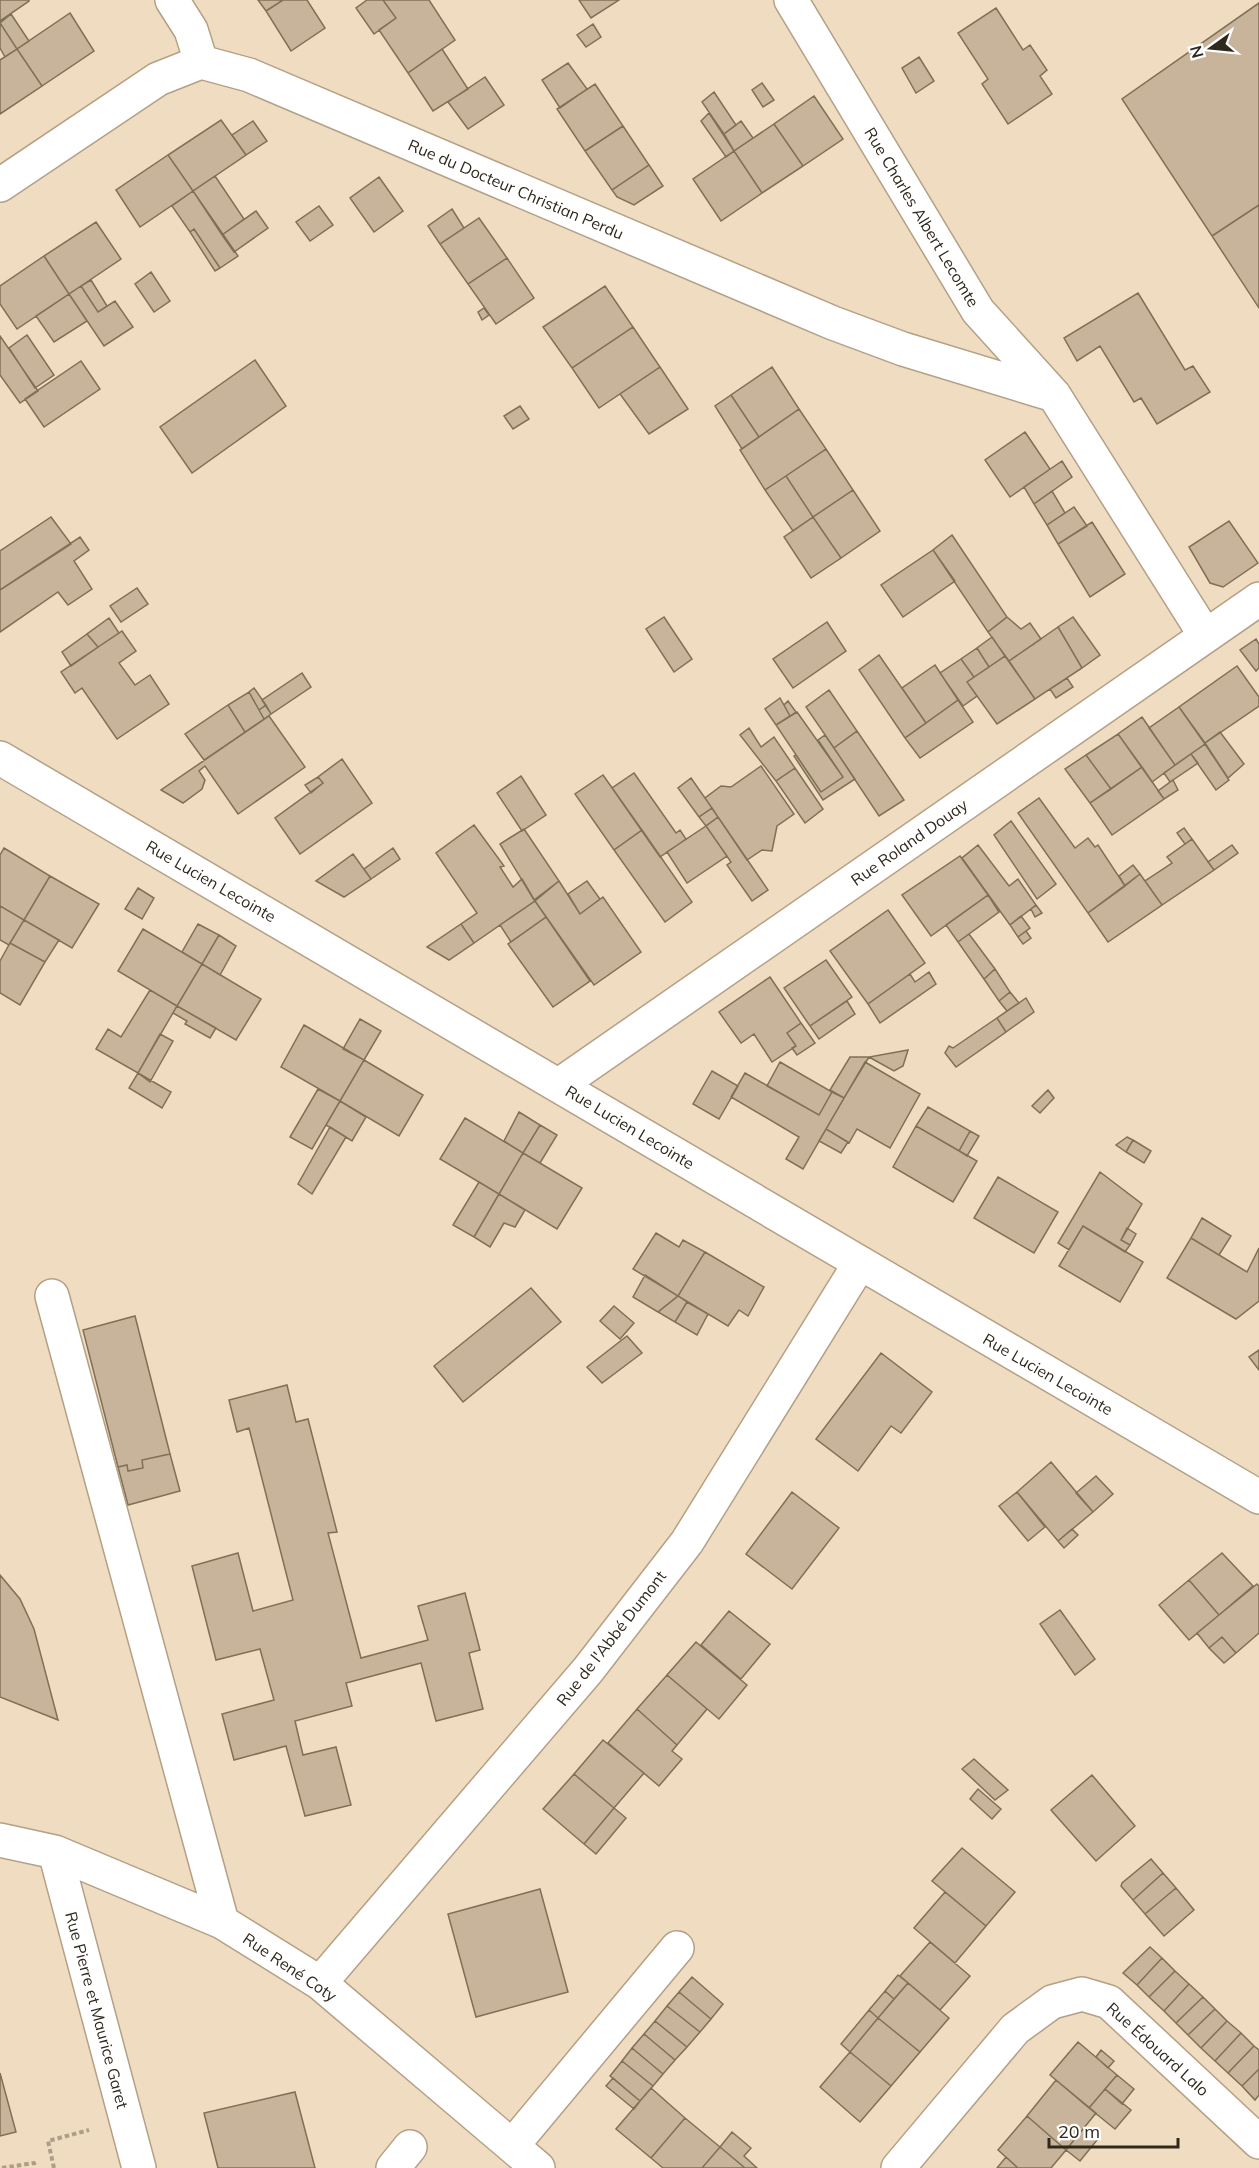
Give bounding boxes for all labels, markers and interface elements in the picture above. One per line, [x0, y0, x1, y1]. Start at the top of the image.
north arrow [1181, 18, 1241, 78]
text: N [1185, 43, 1208, 60]
street label: Rue Charles Albert Lecomte [860, 124, 984, 310]
street label: Rue du Docteur Christian Perdu [405, 134, 627, 244]
street label: Rue Roland Douay [847, 794, 972, 890]
street label: Rue Lucien Lecointe [143, 836, 279, 926]
street label: Rue Lucien Lecointe [562, 1081, 698, 1173]
street label: Rue Lucien Lecointe [980, 1329, 1116, 1419]
street label: Rue de l'Abbé Dumont [552, 1566, 670, 1710]
street label: Rue Pierre et Maurice Garet [61, 1909, 133, 2111]
street label: Rue René Coty [239, 1928, 341, 2006]
street label: Rue Édouard Lalo [1103, 1998, 1213, 2100]
scale bar [1049, 2111, 1178, 2149]
text: 20 m [1058, 2120, 1100, 2143]

